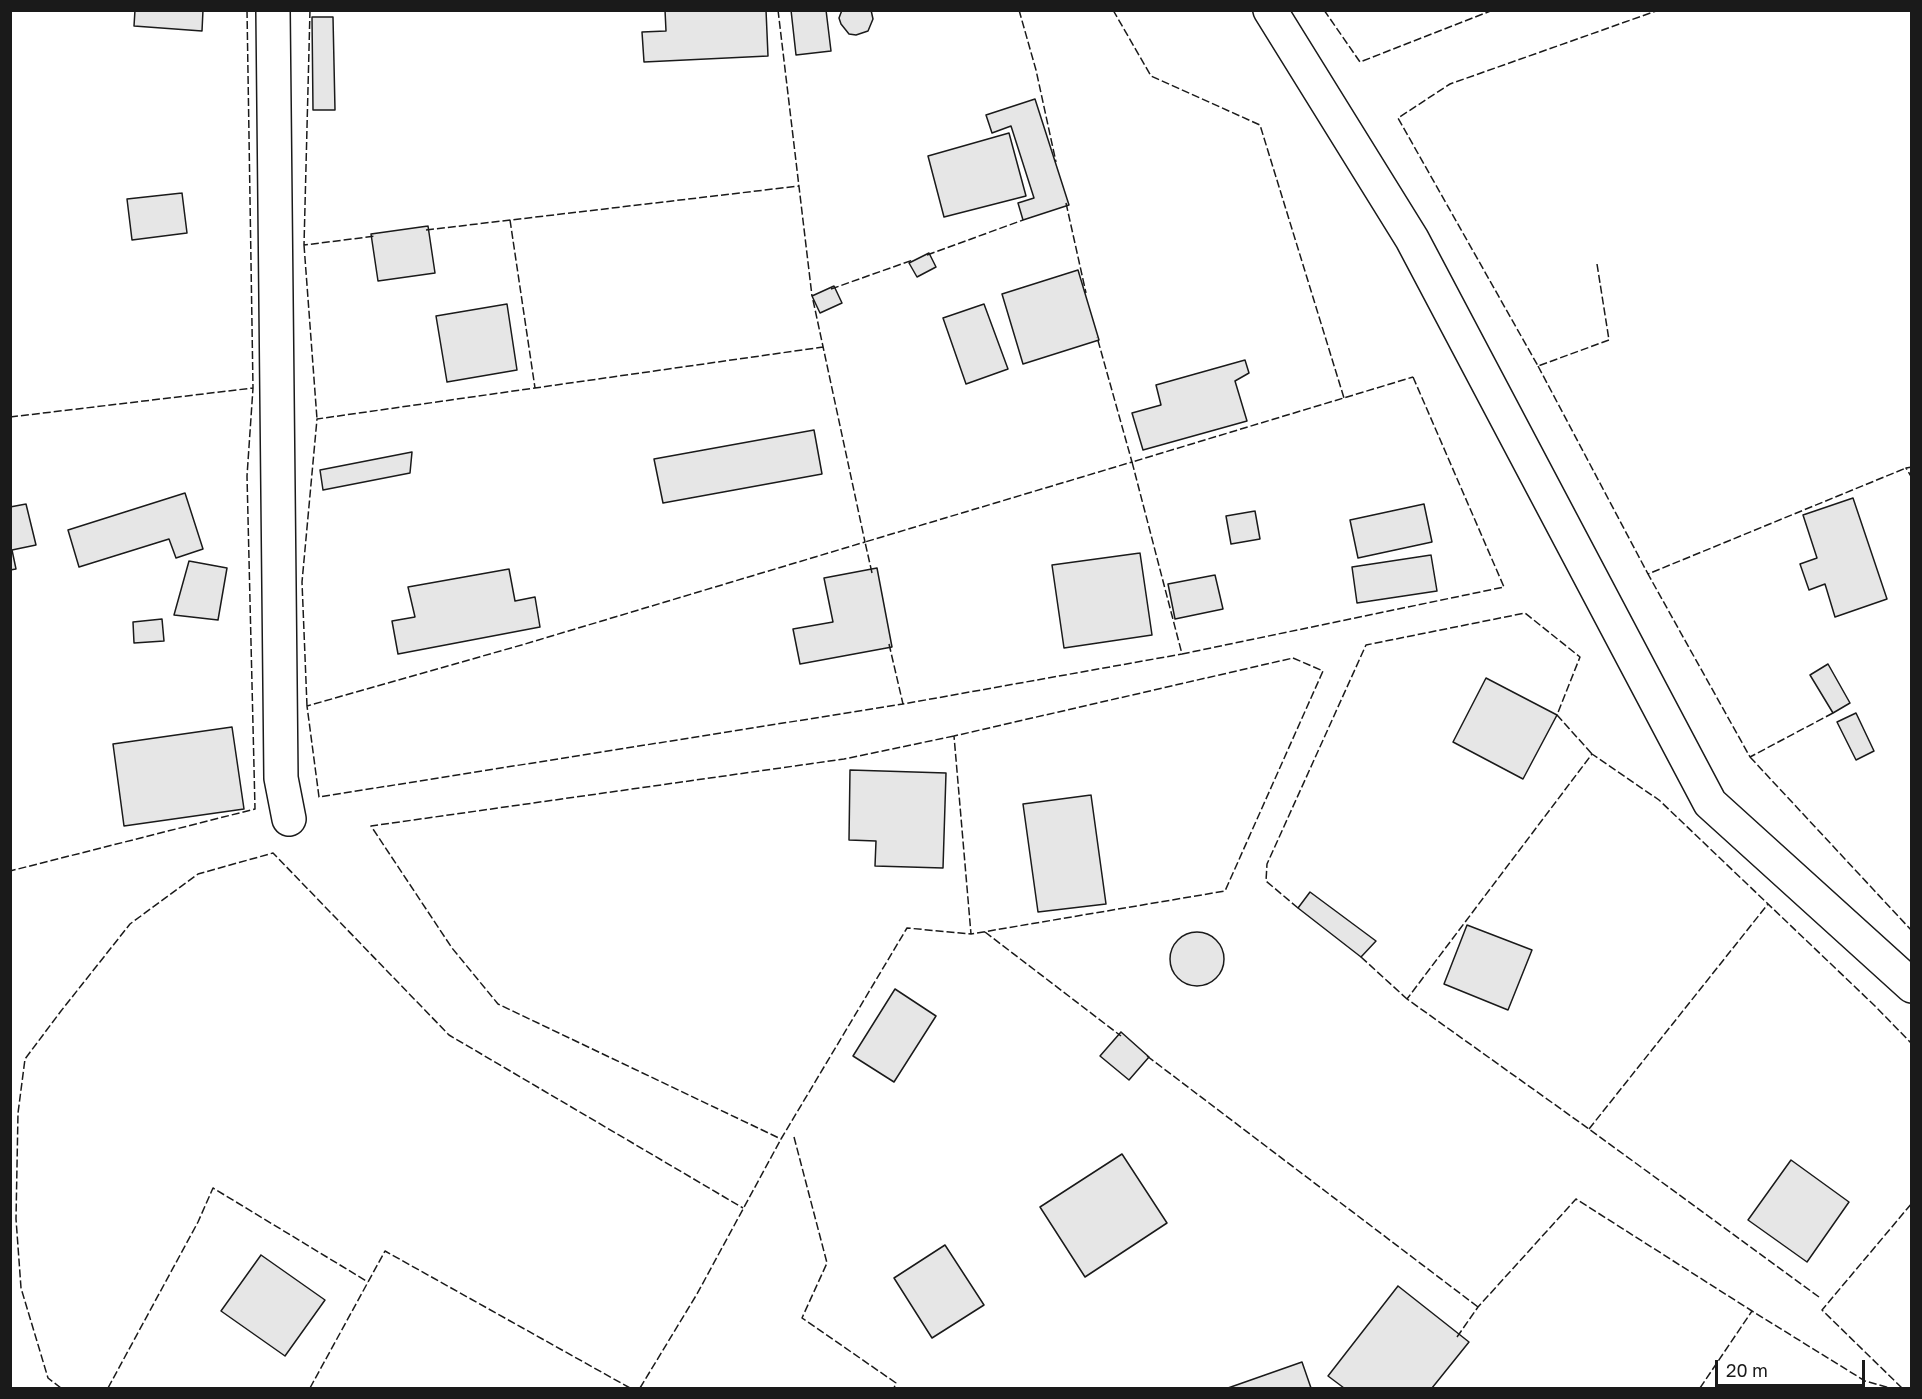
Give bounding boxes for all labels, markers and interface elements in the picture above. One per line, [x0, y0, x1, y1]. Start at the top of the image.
scale bar [1718, 1348, 1868, 1386]
text: 20 m [1726, 1359, 1768, 1381]

